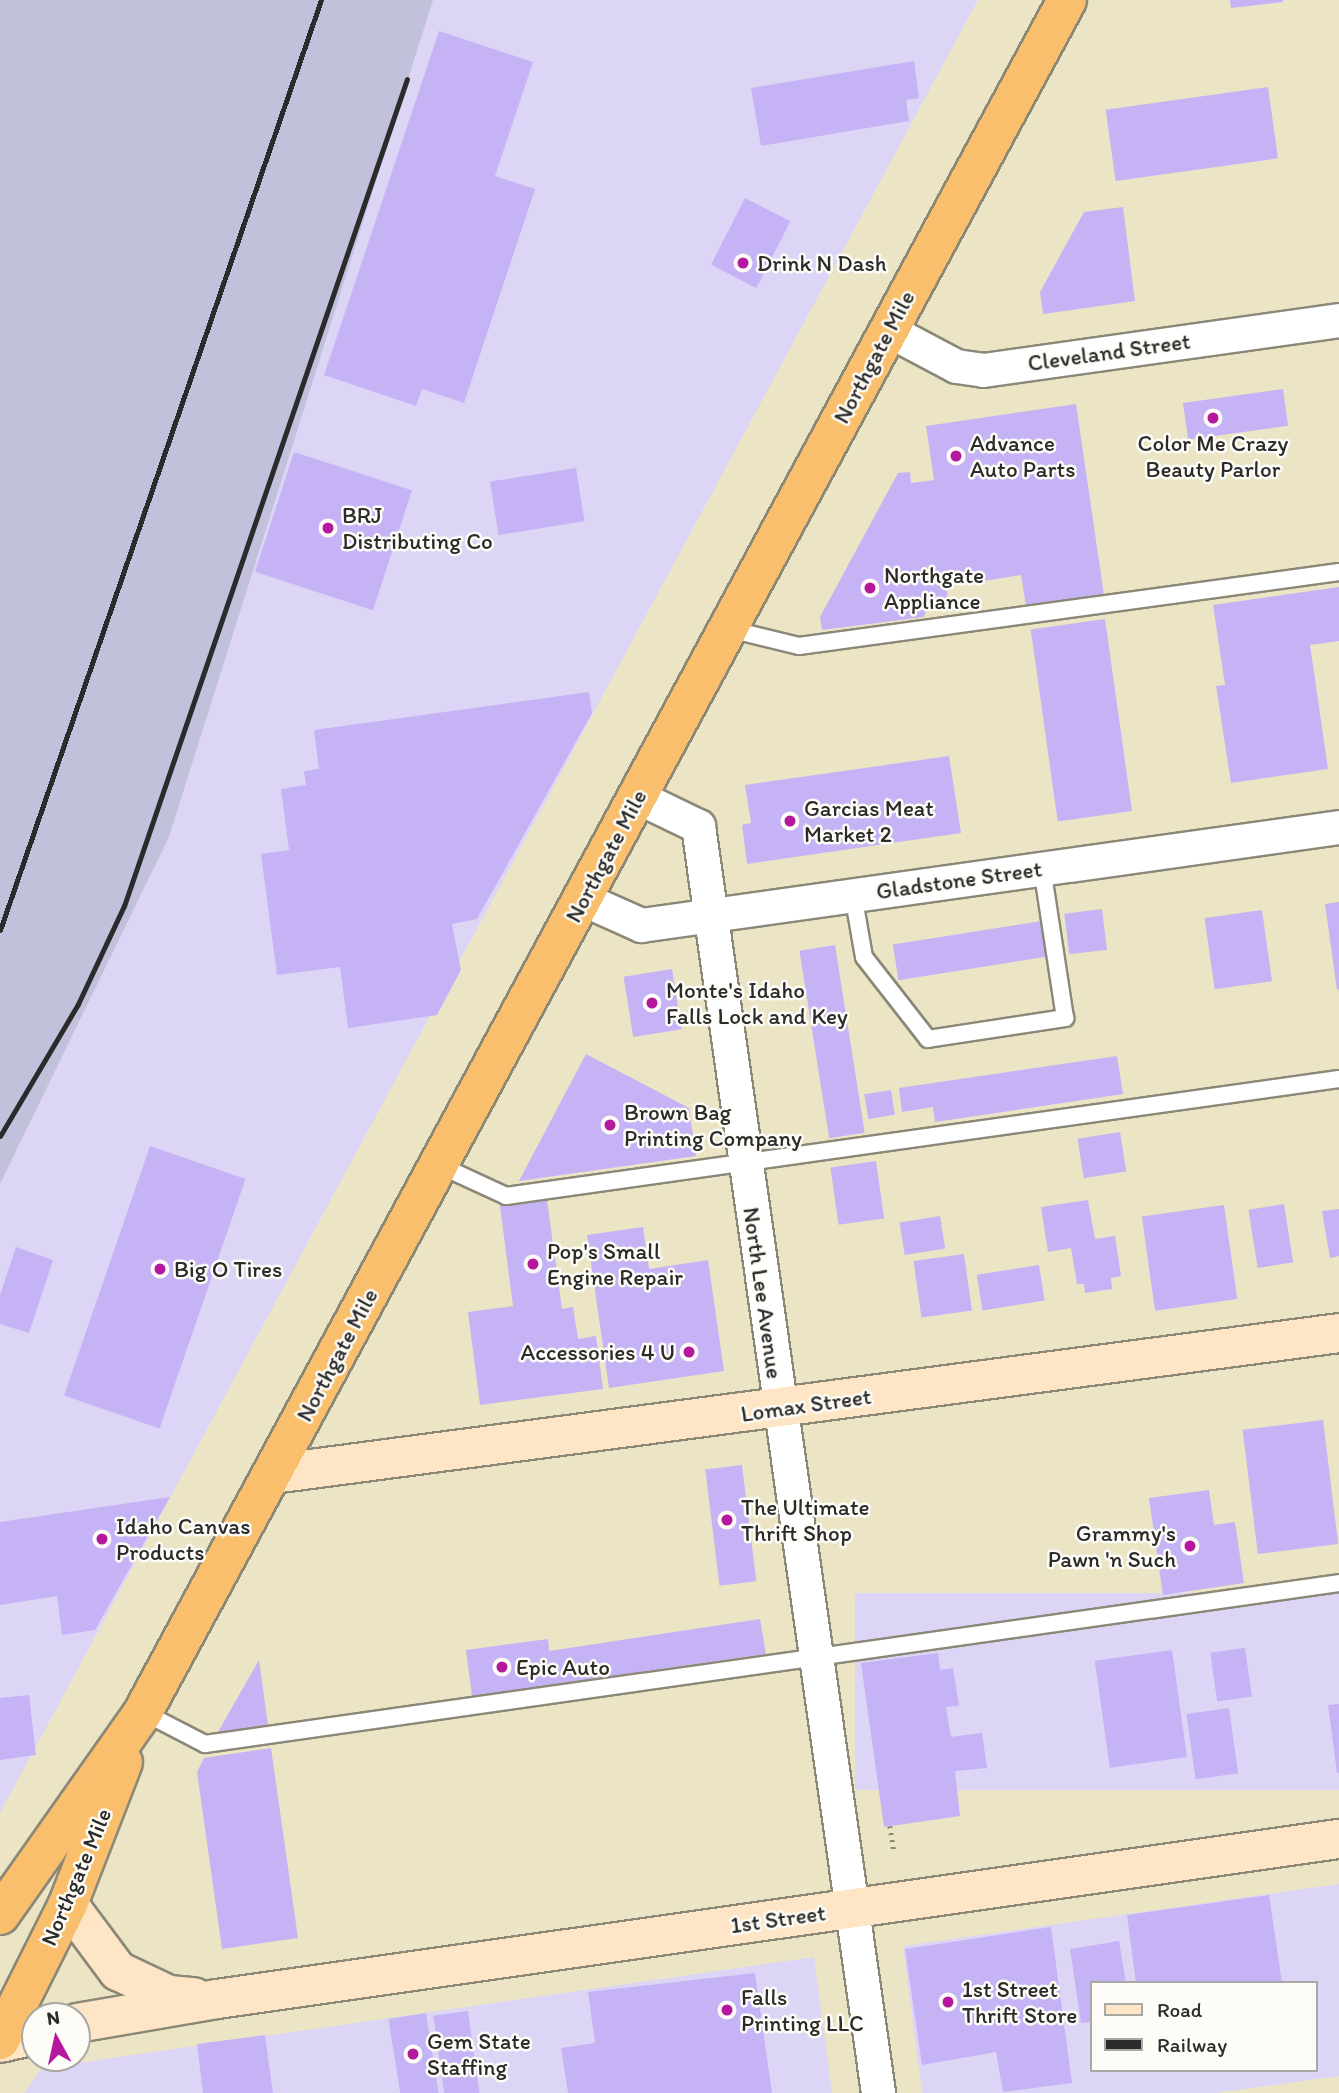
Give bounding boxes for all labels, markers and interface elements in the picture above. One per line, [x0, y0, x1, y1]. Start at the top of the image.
place label: Drink N Dash [757, 249, 886, 277]
marker: Drink N Dash [735, 255, 751, 271]
street label: Northgate Mile [827, 286, 921, 428]
street label: Cleveland Street [1026, 327, 1192, 377]
marker: Color Me Crazy Beauty Parlor [1205, 410, 1221, 426]
place label: Advance Auto Parts [970, 429, 1075, 483]
place label: Color Me Crazy Beauty Parlor [1138, 429, 1288, 483]
marker: Advance Auto Parts [948, 448, 964, 464]
place label: BRJ Distributing Co [342, 501, 493, 555]
marker: BRJ Distributing Co [320, 520, 336, 536]
place label: Northgate Appliance [884, 561, 984, 615]
marker: Northgate Appliance [862, 580, 878, 596]
street label: Northgate Mile [559, 785, 653, 927]
place label: Garcias Meat Market 2 [804, 794, 934, 848]
marker: Garcias Meat Market 2 [782, 813, 798, 829]
street label: Gladstone Street [875, 855, 1043, 905]
place label: Monte's Idaho Falls Lock and Key [666, 976, 847, 1030]
marker: Monte's Idaho Falls Lock and Key [644, 995, 660, 1011]
place label: Brown Bag Printing Company [624, 1098, 801, 1152]
marker: Brown Bag Printing Company [602, 1117, 618, 1133]
street label: North Lee Avenue [737, 1205, 789, 1381]
place label: Pop's Small Engine Repair [547, 1237, 682, 1291]
place label: Big O Tires [174, 1255, 283, 1283]
marker: Pop's Small Engine Repair [525, 1256, 541, 1272]
marker: Big O Tires [152, 1261, 168, 1277]
street label: Northgate Mile [290, 1284, 384, 1426]
place label: Accessories 4 U [521, 1338, 675, 1366]
marker: Accessories 4 U [681, 1344, 697, 1360]
street label: Lomax Street [739, 1382, 873, 1428]
place label: The Ultimate Thrift Shop [741, 1493, 869, 1547]
place label: Idaho Canvas Products [116, 1512, 250, 1566]
marker: The Ultimate Thrift Shop [719, 1512, 735, 1528]
place label: Grammy's Pawn 'n Such [1048, 1519, 1176, 1573]
marker: Idaho Canvas Products [94, 1531, 110, 1547]
marker: Grammy's Pawn 'n Such [1182, 1538, 1198, 1554]
place label: Epic Auto [516, 1653, 610, 1681]
marker: Epic Auto [494, 1659, 510, 1675]
street label: Northgate Mile [35, 1804, 117, 1950]
street label: 1st Street [729, 1899, 827, 1939]
place label: 1st Street Thrift Store [962, 1975, 1077, 2029]
legend [1090, 1981, 1318, 2072]
place label: Falls Printing LLC [741, 1983, 864, 2037]
marker: 1st Street Thrift Store [940, 1994, 956, 2010]
text: Road [1157, 1997, 1202, 2022]
north arrow [21, 2002, 91, 2072]
marker: Falls Printing LLC [719, 2002, 735, 2018]
text: N [45, 2005, 61, 2030]
place label: Gem State Staffing [427, 2027, 531, 2081]
text: Railway [1157, 2032, 1227, 2057]
marker: Gem State Staffing [405, 2046, 421, 2062]

